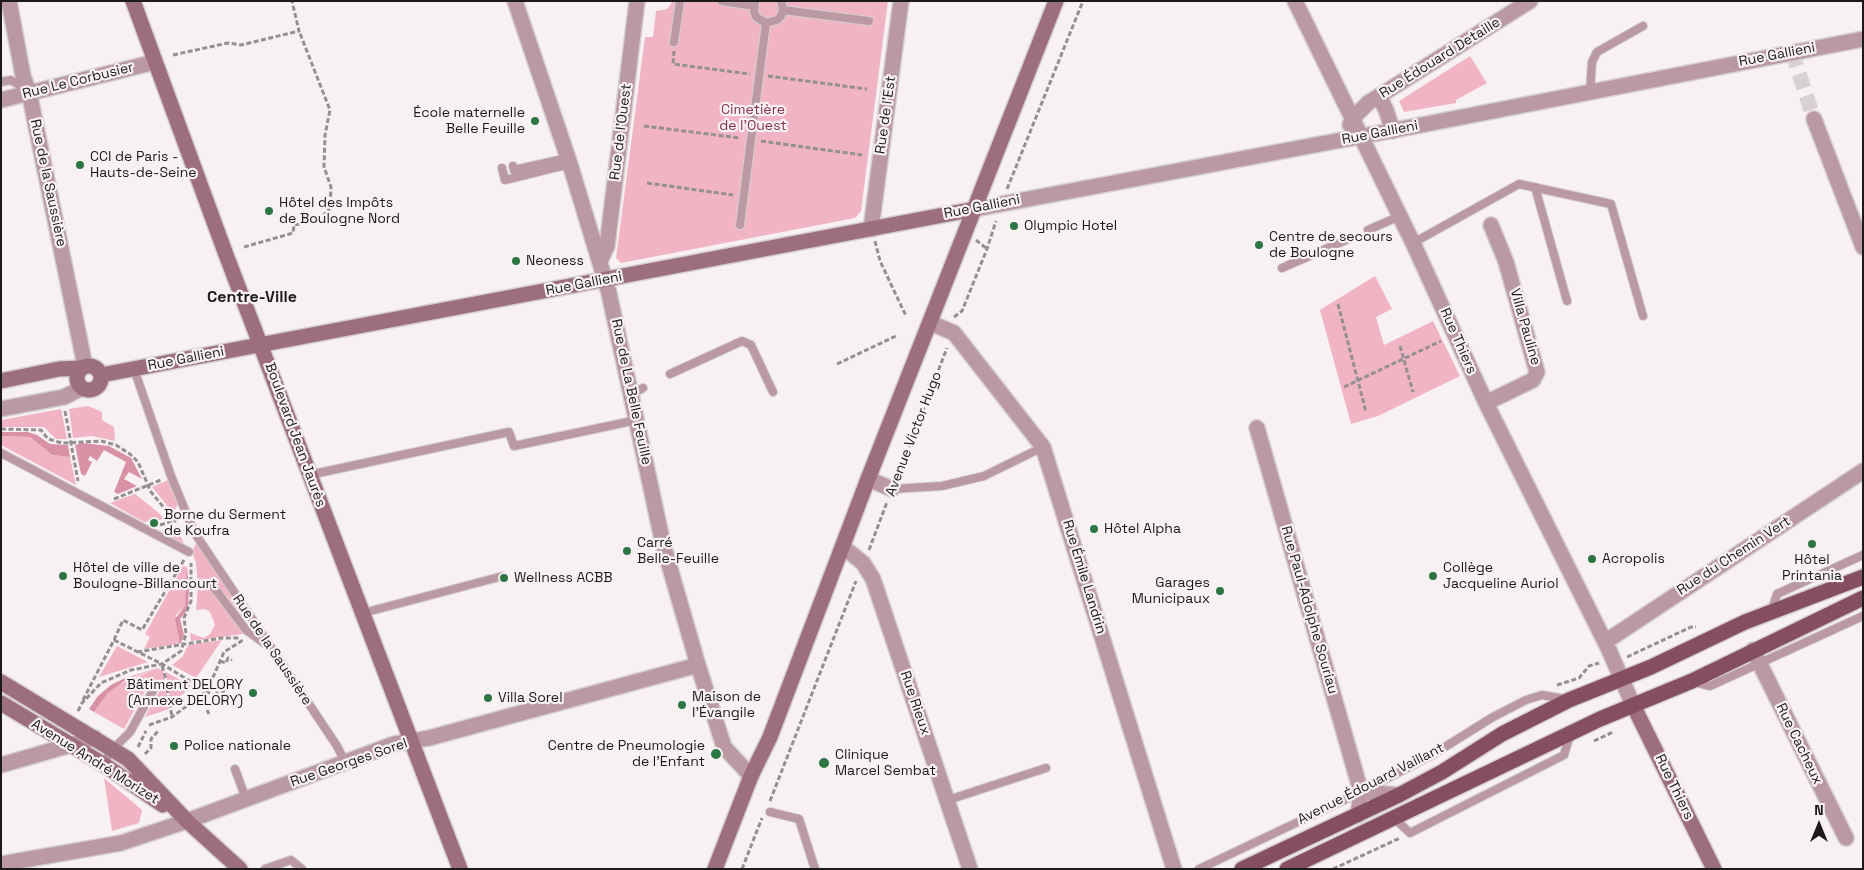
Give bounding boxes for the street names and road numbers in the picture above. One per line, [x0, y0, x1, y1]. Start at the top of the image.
street label: Rue Édouard Detaille [1376, 14, 1504, 102]
street label: Rue Gallieni [1738, 39, 1816, 71]
street label: Rue Le Corbusier [21, 59, 135, 103]
street label: Rue de l'Est [872, 75, 900, 155]
street label: Rue de l'Ouest [607, 83, 635, 181]
street label: Rue Gallieni [1341, 117, 1419, 149]
street label: Rue de la Saussière [26, 118, 70, 248]
street label: Rue Gallieni [943, 191, 1021, 223]
street label: Rue Gallieni [545, 268, 623, 300]
street label: Villa Pauline [1506, 287, 1544, 367]
street label: Rue Thiers [1436, 305, 1480, 377]
street label: Rue de La Belle Feuille [607, 318, 655, 466]
street label: Rue Gallieni [147, 343, 225, 375]
street label: Boulevard Jean Jaurès [261, 360, 329, 510]
street label: Avenue Victor Hugo [882, 369, 946, 499]
street label: Rue du Chemin Vert [1674, 513, 1794, 599]
street label: Rue Émile Landrin [1059, 518, 1109, 636]
street label: Rue Paul-Adolphe Souriau [1277, 524, 1341, 696]
street label: Rue de la Saussière [229, 591, 315, 709]
street label: Rue Rieux [896, 669, 934, 737]
street label: Rue Cacheux [1772, 701, 1826, 787]
street label: Avenue André Morizet [28, 716, 162, 808]
street label: Rue Georges Sorel [288, 735, 410, 791]
street label: Avenue Édouard Vaillant [1295, 740, 1447, 828]
street label: Rue Thiers [1651, 752, 1697, 822]

